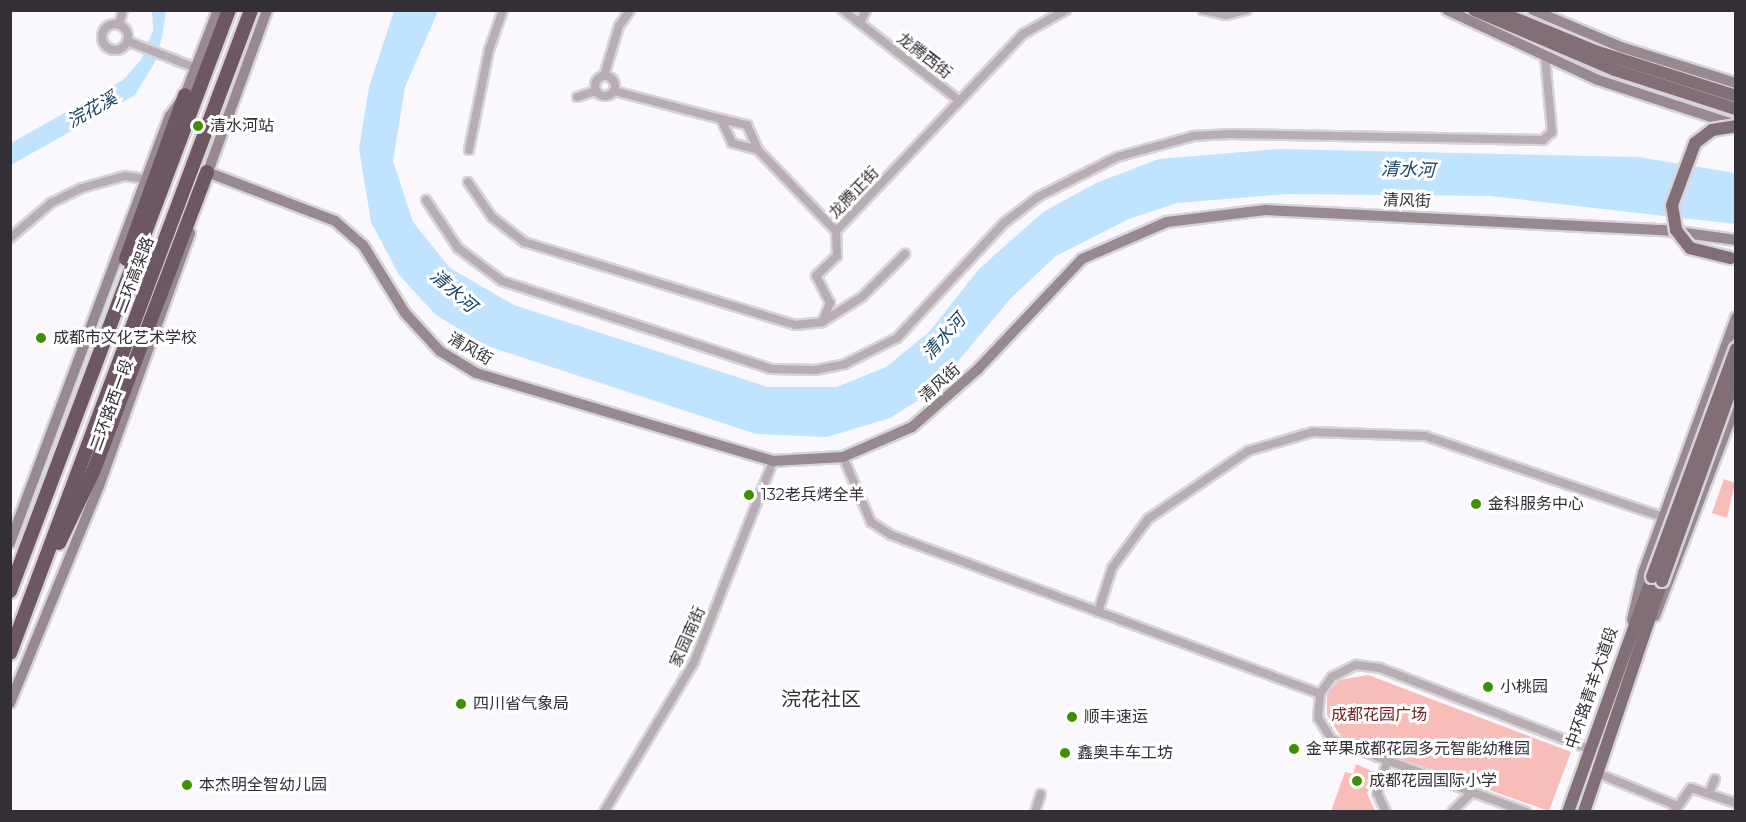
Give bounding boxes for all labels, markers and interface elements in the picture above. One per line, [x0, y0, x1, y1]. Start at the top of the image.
street label: 龙腾西街 [893, 29, 955, 83]
water label: 浣花溪 [63, 87, 121, 133]
place label: 清水河站 [210, 116, 274, 136]
marker: 清水河站 [191, 119, 205, 133]
water label: 清水河 [1381, 158, 1435, 182]
street label: 龙腾正街 [825, 163, 883, 223]
street label: 清风街 [1383, 191, 1431, 211]
street label: 二环高架路 [112, 234, 158, 316]
water label: 清水河 [426, 265, 480, 317]
water label: 清水河 [918, 310, 970, 364]
place label: 成都市文化艺术学校 [53, 328, 197, 348]
street label: 清风街 [444, 329, 496, 369]
marker: 成都市文化艺术学校 [34, 331, 48, 345]
street label: 二环路西一段 [87, 357, 137, 453]
street label: 清风街 [916, 360, 964, 406]
place label: 132老兵烤全羊 [761, 485, 865, 505]
marker: 132老兵烤全羊 [742, 488, 756, 502]
place label: 金科服务中心 [1488, 494, 1584, 514]
marker: 金科服务中心 [1469, 497, 1483, 511]
street label: 家园南街 [666, 604, 710, 670]
street label: 中环路青羊大道段 [1562, 624, 1622, 752]
place label: 小桃园 [1500, 677, 1548, 697]
marker: 小桃园 [1481, 680, 1495, 694]
district label: 浣花社区 [781, 687, 861, 711]
place label: 四川省气象局 [473, 694, 569, 714]
marker: 四川省气象局 [454, 697, 468, 711]
park label: 成都花园广场 [1331, 705, 1427, 725]
place label: 顺丰速运 [1084, 707, 1148, 727]
marker: 顺丰速运 [1065, 710, 1079, 724]
place label: 金苹果成都花园多元智能幼稚园 [1306, 739, 1530, 759]
marker: 金苹果成都花园多元智能幼稚园 [1287, 742, 1301, 756]
place label: 鑫奥丰车工坊 [1077, 743, 1173, 763]
marker: 鑫奥丰车工坊 [1058, 746, 1072, 760]
place label: 成都花园国际小学 [1369, 771, 1497, 791]
marker: 成都花园国际小学 [1350, 774, 1364, 788]
place label: 本杰明全智幼儿园 [199, 775, 327, 795]
marker: 本杰明全智幼儿园 [180, 778, 194, 792]

